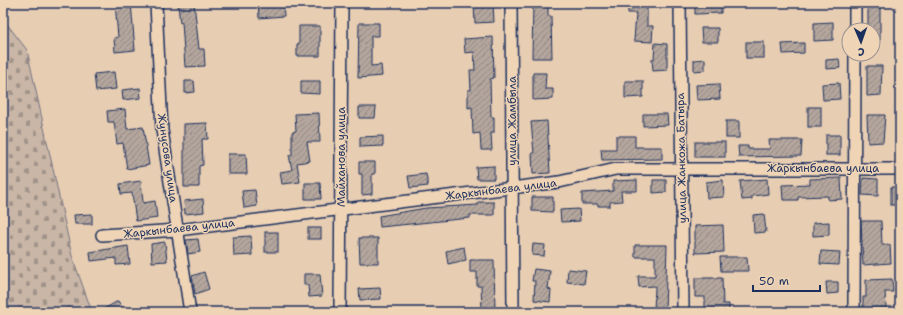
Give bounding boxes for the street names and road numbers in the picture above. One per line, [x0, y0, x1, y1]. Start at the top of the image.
street label: улица Жамбыла [505, 76, 520, 166]
street label: улица Жанкожа Батыра [673, 92, 690, 223]
street label: Майханова улица [334, 107, 349, 207]
street label: Жунусова улица [154, 113, 181, 204]
street label: Жаркынбаева улица [767, 161, 879, 176]
street label: Жаркынбаева улица [445, 175, 558, 204]
street label: Жаркынбаева улица [123, 215, 236, 242]

